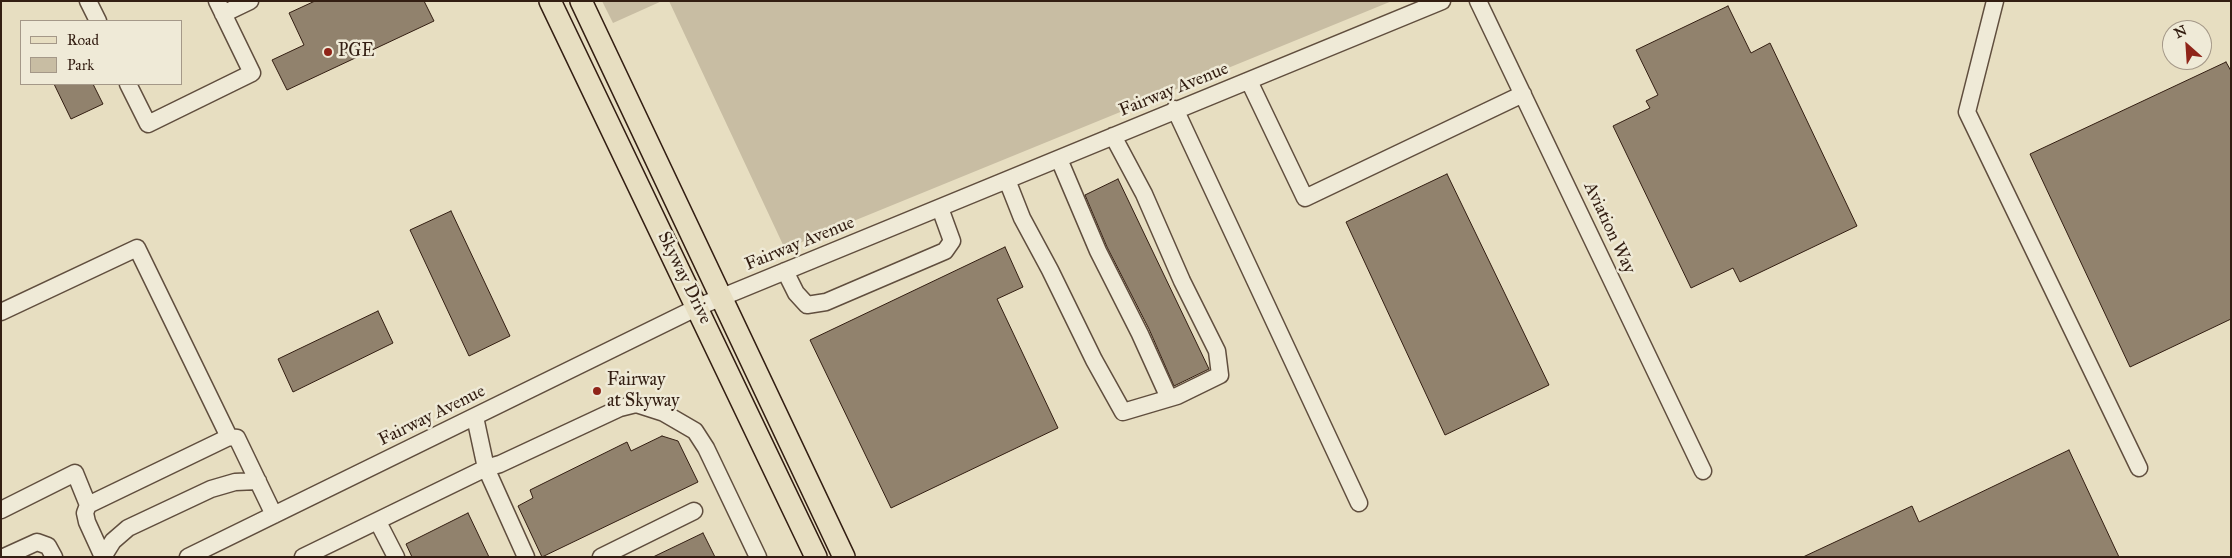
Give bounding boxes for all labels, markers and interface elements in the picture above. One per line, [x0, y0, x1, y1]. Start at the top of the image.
legend [20, 20, 182, 85]
north arrow [2162, 20, 2212, 70]
text: N [2172, 22, 2190, 42]
text: Road [67, 31, 99, 49]
place label: PGE [338, 41, 374, 63]
marker: PGE [322, 46, 334, 58]
text: Park [67, 56, 94, 74]
street label: Fairway Avenue [1116, 58, 1232, 122]
street label: Aviation Way [1578, 179, 1640, 277]
street label: Fairway Avenue [742, 212, 858, 276]
street label: Skyway Drive [652, 228, 716, 328]
place label: Fairway at Skyway [607, 370, 680, 412]
street label: Fairway Avenue [375, 381, 489, 451]
marker: Fairway at Skyway [591, 385, 603, 397]

